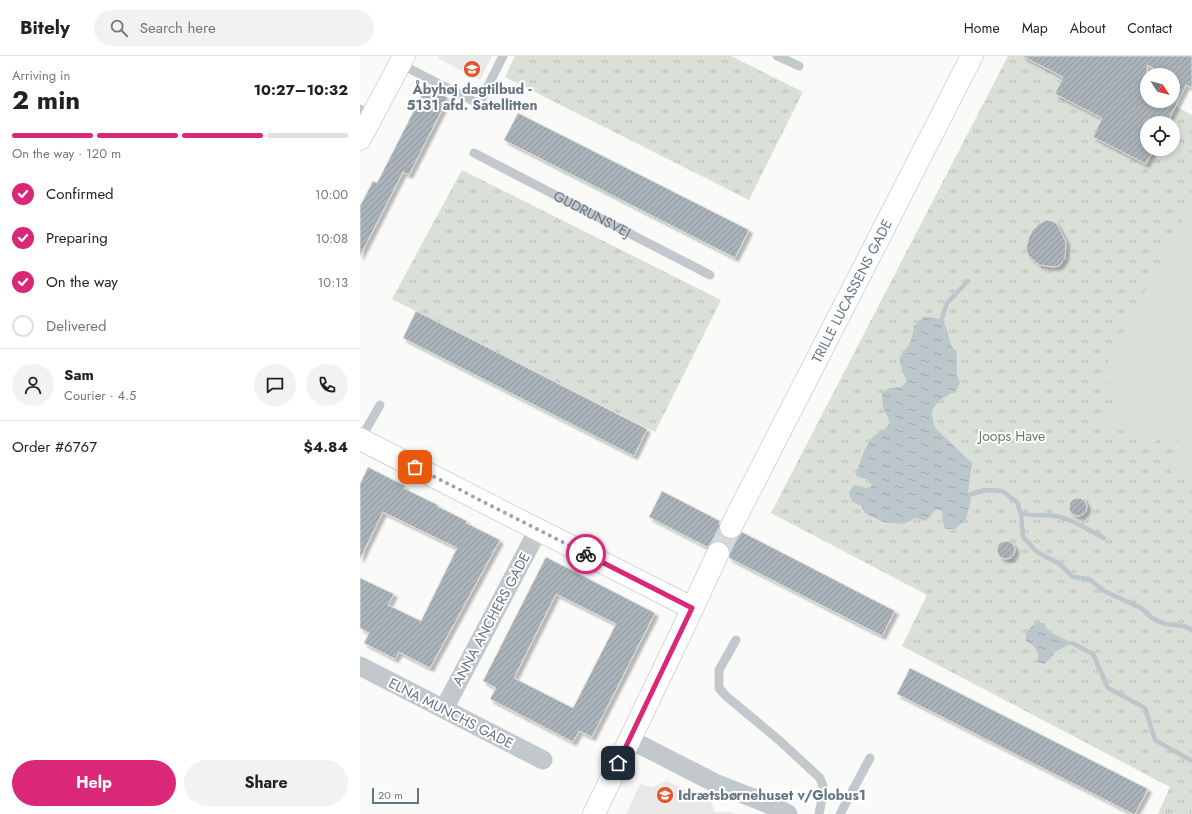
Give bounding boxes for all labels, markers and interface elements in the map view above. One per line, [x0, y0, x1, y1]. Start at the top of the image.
search box [94, 10, 374, 46]
text: Bitely [20, 14, 70, 41]
icon: search [108, 17, 130, 39]
text: Search here [140, 17, 216, 39]
text: Home [964, 18, 1000, 38]
text: Map [1022, 18, 1048, 38]
text: About [1070, 18, 1105, 38]
text: Contact [1127, 18, 1172, 38]
school or university icon: Åbyhøj dagtilbud - 5131 afd. Satellitten [462, 59, 482, 79]
text: Arriving in [12, 66, 70, 85]
north arrow [1140, 68, 1180, 108]
map controls [1140, 68, 1180, 156]
text: 10:27–10:32 [253, 79, 348, 101]
place label: Åbyhøj dagtilbud - 5131 afd. Satellitten [406, 79, 538, 115]
text: 2 min [12, 81, 80, 119]
button: locate [1140, 116, 1180, 156]
text: On the way · 120 m [12, 144, 121, 163]
icon: check [12, 183, 34, 205]
text: Confirmed [46, 183, 114, 205]
text: 10:00 [315, 185, 348, 204]
street label: GUDRUNSVEJ [550, 186, 634, 242]
street label: TRILLE LUCASSENS GADE [807, 216, 897, 366]
icon: check [12, 227, 34, 249]
text: Preparing [46, 227, 108, 249]
text: 10:08 [316, 229, 348, 248]
icon: check [12, 271, 34, 293]
text: On the way [46, 271, 118, 293]
text: 10:13 [318, 273, 348, 292]
text: Delivered [46, 315, 107, 337]
button: person [12, 364, 54, 406]
text: Sam [64, 364, 94, 386]
button: chat [254, 364, 296, 406]
button: phone [306, 364, 348, 406]
text: Courier · 4.5 [64, 386, 136, 405]
park label: Joops Have [977, 426, 1045, 446]
text: Order #6767 [12, 436, 97, 458]
text: $4.84 [303, 436, 348, 458]
pin [398, 450, 432, 484]
icon: bag [404, 456, 426, 478]
courier [566, 534, 606, 574]
icon: bike [575, 543, 597, 565]
street label: ANNA ANCHERS GADE [447, 549, 535, 689]
street label: ELNA MUNCHS GADE [385, 673, 517, 753]
pin [601, 746, 635, 780]
icon: home [607, 752, 629, 774]
button: Help [12, 760, 176, 806]
button: Share [184, 760, 348, 806]
school or university icon: Idrætsbørnehuset v/Globus1 [655, 785, 675, 805]
place label: Idrætsbørnehuset v/Globus1 [678, 785, 866, 805]
scale bar [372, 786, 419, 805]
text: 20 m [378, 787, 403, 803]

